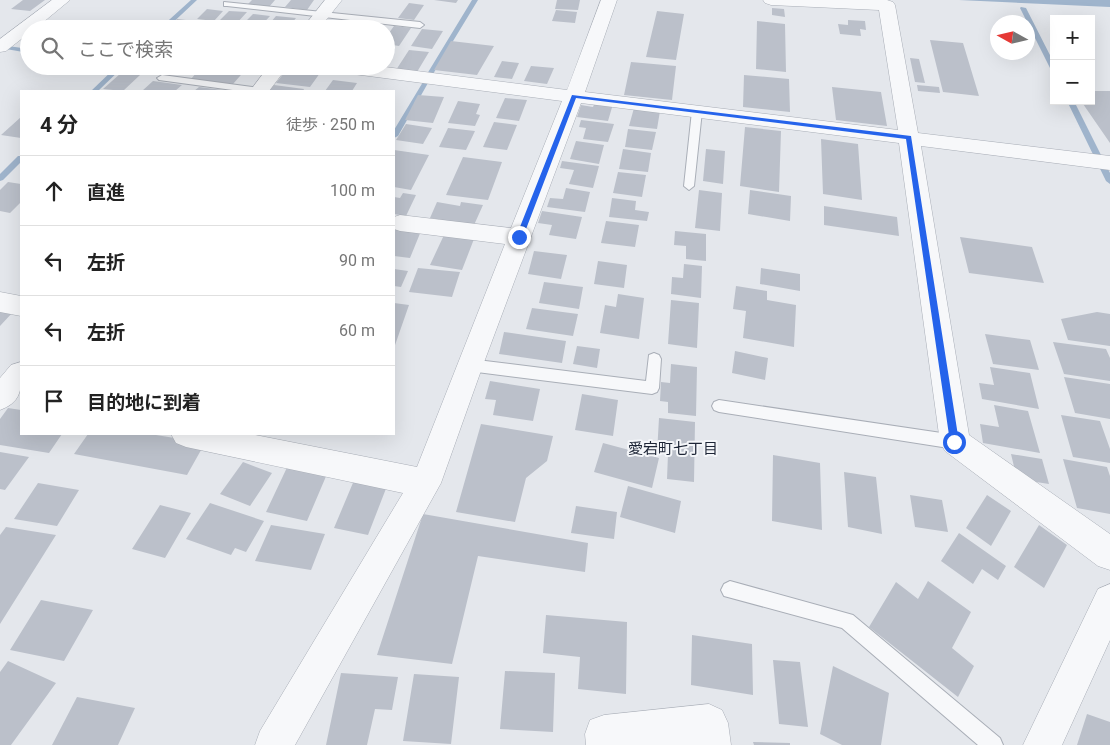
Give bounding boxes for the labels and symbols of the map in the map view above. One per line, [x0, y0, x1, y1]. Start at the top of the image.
north arrow [990, 15, 1035, 60]
route end [508, 226, 531, 249]
route start [943, 431, 966, 454]
district label: 愛宕町七丁目 [628, 440, 718, 458]

